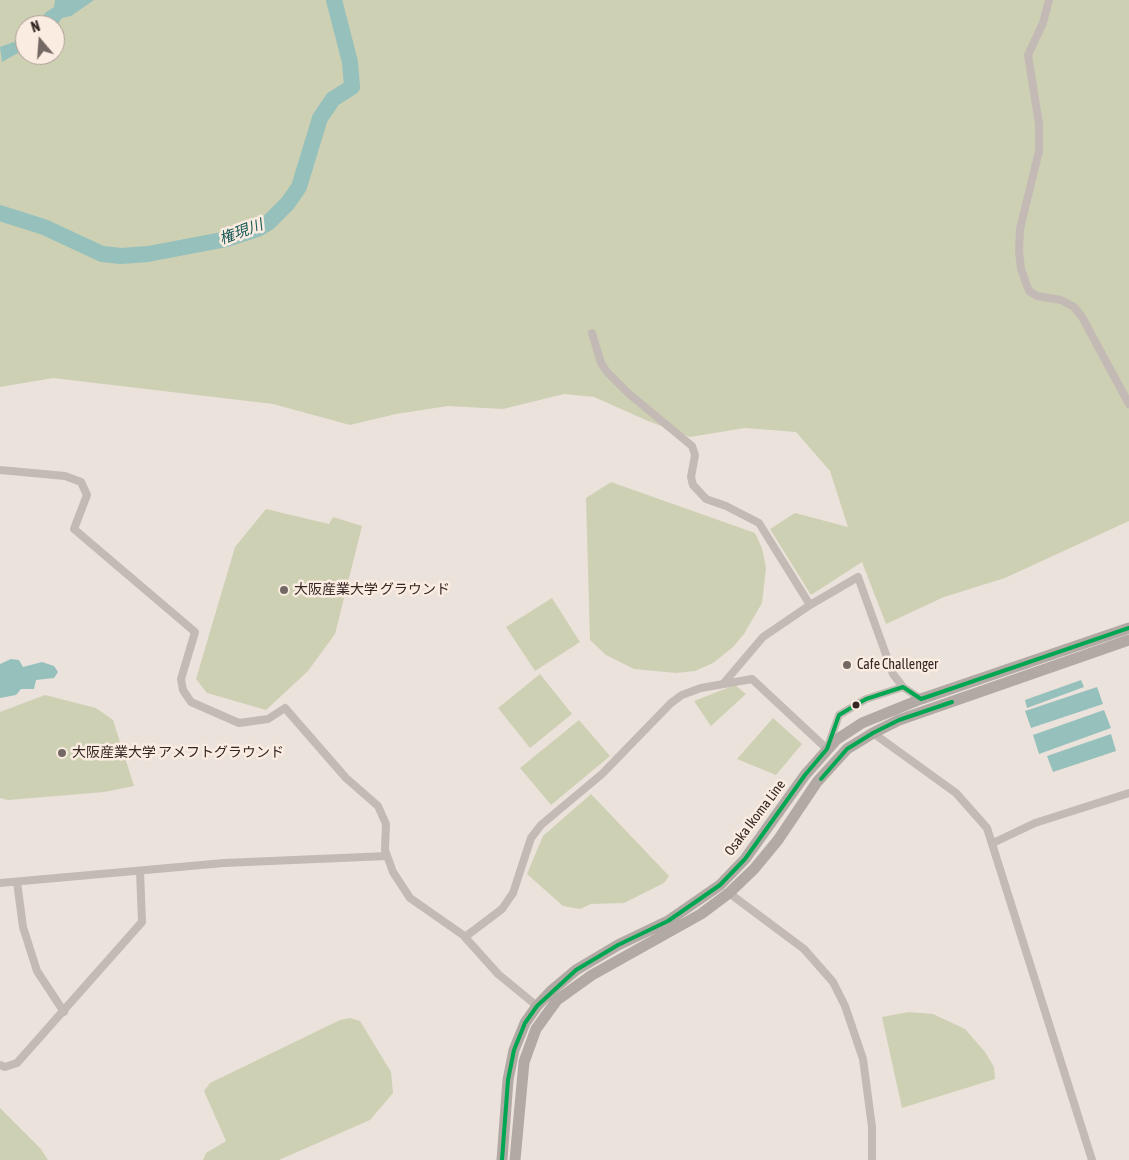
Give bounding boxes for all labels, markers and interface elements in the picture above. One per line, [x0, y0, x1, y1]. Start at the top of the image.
north arrow [15, 15, 65, 65]
text: N [29, 18, 42, 36]
water label: 権現川 [217, 216, 265, 248]
place label: 大阪産業大学 グラウンド [294, 582, 450, 598]
marker: 大阪産業大学 グラウンド [278, 584, 290, 596]
place label: Cafe Challenger [857, 657, 938, 673]
marker: Cafe Challenger [841, 659, 853, 671]
unlabelled marker [851, 700, 861, 710]
place label: 大阪産業大学 アメフトグラウンド [72, 745, 284, 761]
marker: 大阪産業大学 アメフトグラウンド [56, 747, 68, 759]
street label: Osaka Ikoma Line [721, 777, 789, 859]

